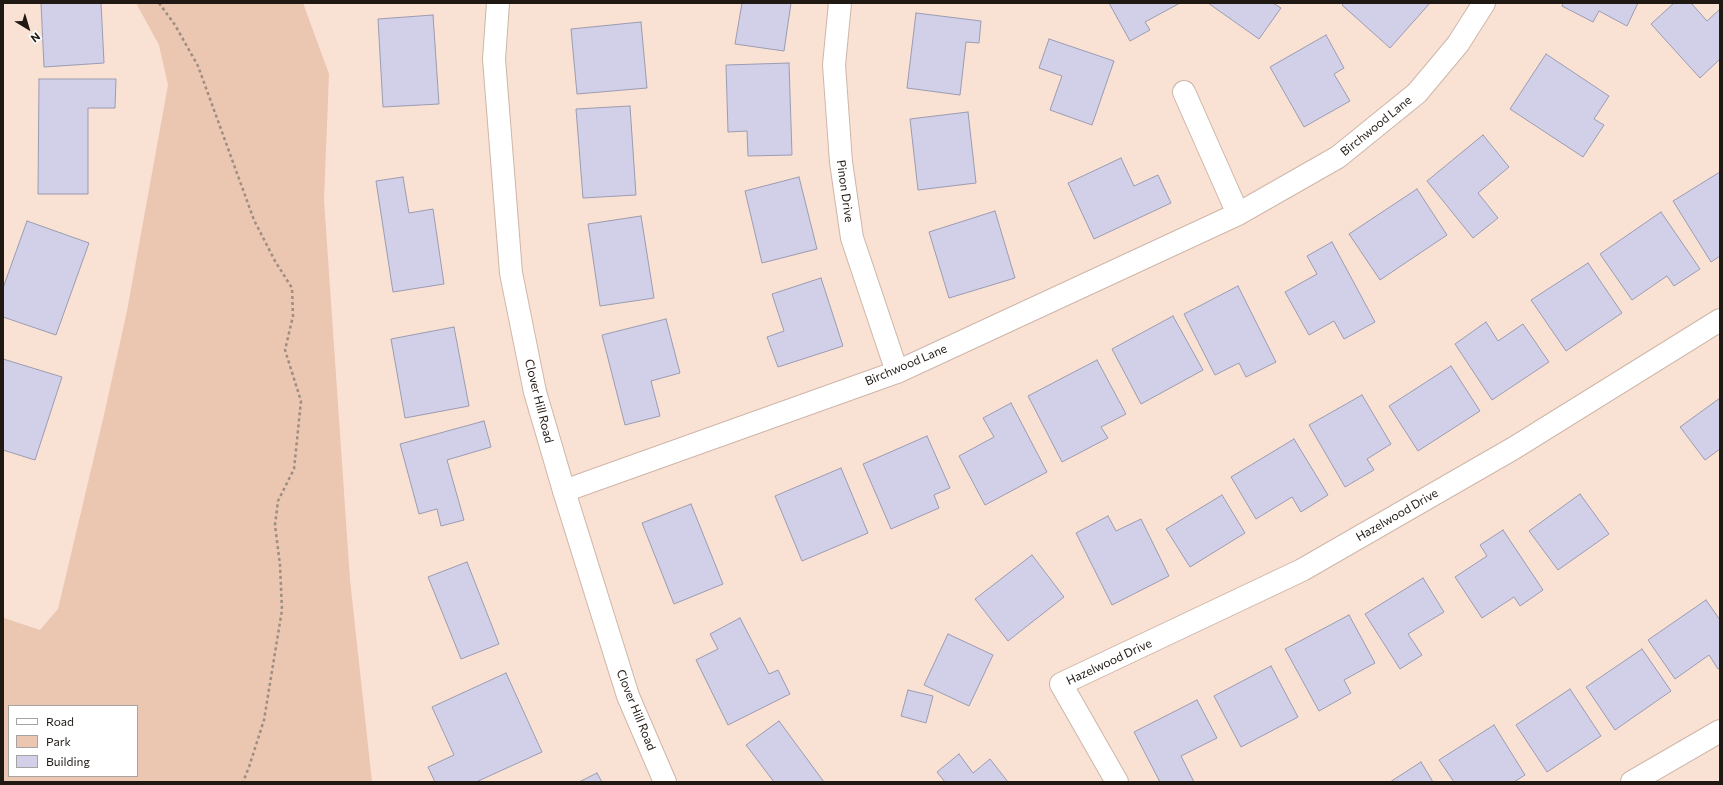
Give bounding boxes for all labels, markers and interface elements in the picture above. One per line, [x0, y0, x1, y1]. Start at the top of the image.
north arrow [8, 8, 48, 48]
text: N [28, 30, 43, 46]
street label: Birchwood Lane [1338, 93, 1414, 159]
street label: Pinon Drive [833, 159, 857, 223]
street label: Birchwood Lane [863, 341, 949, 389]
street label: Clover Hill Road [522, 357, 556, 445]
street label: Hazelwood Drive [1353, 486, 1441, 544]
street label: Hazelwood Drive [1064, 636, 1154, 688]
street label: Clover Hill Road [613, 667, 659, 753]
legend [8, 705, 138, 777]
text: Road [46, 714, 74, 728]
text: Park [46, 734, 71, 748]
text: Building [46, 754, 90, 768]

